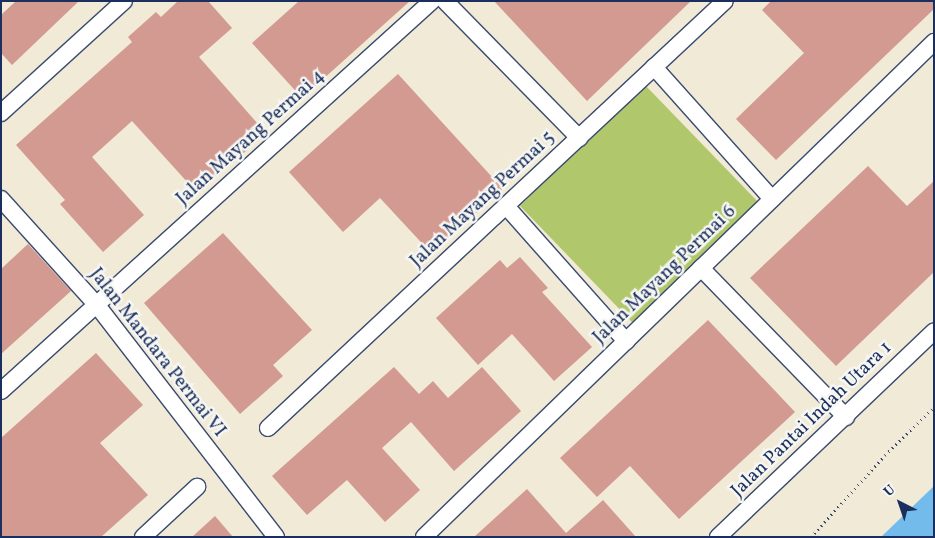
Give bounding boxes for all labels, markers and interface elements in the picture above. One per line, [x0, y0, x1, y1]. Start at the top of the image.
street label: Jalan Mayang Permai 4 [172, 65, 330, 211]
street label: Jalan Mayang Permai 5 [406, 127, 560, 273]
street label: Jalan Mayang Permai 6 [589, 201, 741, 349]
street label: Jalan Mandara Permai VI [84, 264, 230, 442]
street label: Jalan Pantai Indah Utara 1 [727, 337, 897, 503]
north arrow [875, 478, 925, 528]

